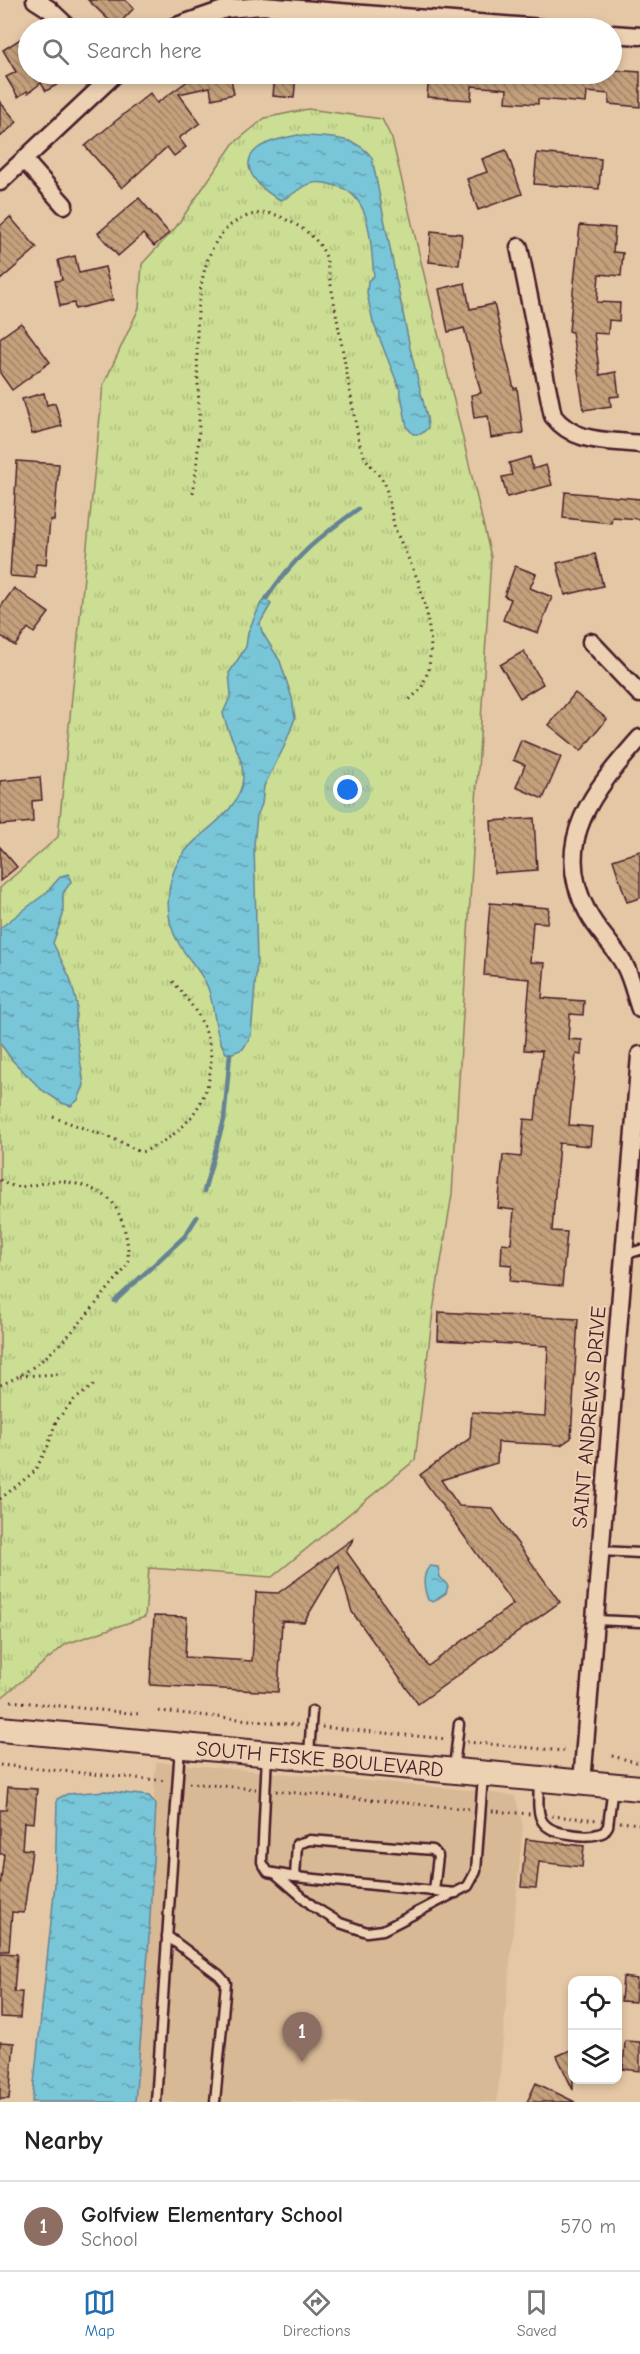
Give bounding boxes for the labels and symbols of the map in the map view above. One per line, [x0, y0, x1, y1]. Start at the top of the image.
your location [333, 775, 362, 804]
street label: SAINT ANDREWS DRIVE [567, 1305, 611, 1529]
street label: SOUTH FISKE BOULEVARD [195, 1736, 445, 1782]
pin: 1 [282, 2012, 322, 2062]

